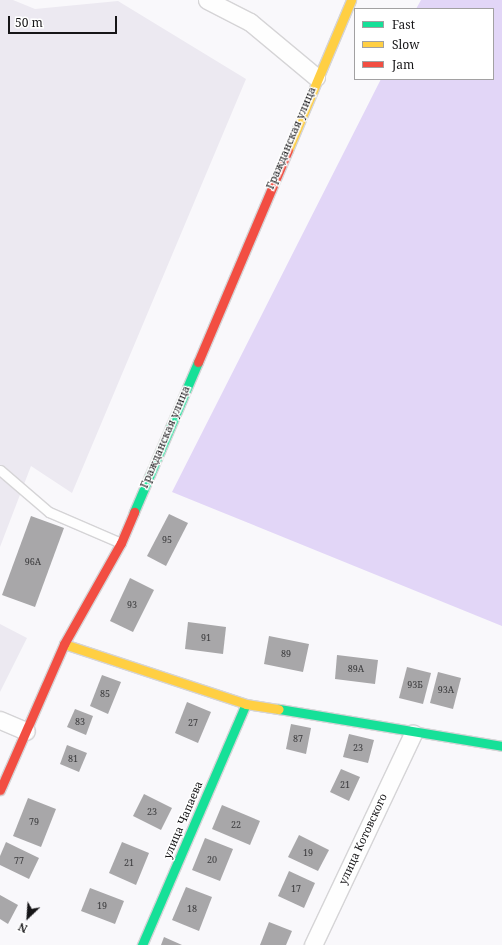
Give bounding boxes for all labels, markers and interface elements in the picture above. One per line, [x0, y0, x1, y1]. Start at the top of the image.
scale bar [10, 8, 119, 34]
legend [354, 8, 494, 80]
text: 50 m [15, 14, 43, 31]
text: Fast [392, 16, 415, 33]
text: Slow [392, 36, 420, 53]
text: Jam [392, 56, 414, 73]
street label: Гражданская улица [263, 85, 319, 191]
street label: Гражданская улица [137, 384, 193, 490]
house number: 95 [162, 535, 172, 545]
house number: 96А [25, 557, 41, 567]
house number: 93 [127, 600, 137, 610]
house number: 91 [201, 633, 211, 643]
house number: 89 [281, 649, 291, 659]
house number: 89А [348, 664, 364, 674]
house number: 93Б [407, 680, 423, 690]
house number: 93А [438, 685, 454, 695]
house number: 85 [100, 689, 110, 699]
house number: 83 [75, 717, 85, 727]
house number: 27 [188, 718, 198, 728]
house number: 87 [293, 734, 303, 744]
house number: 23 [353, 743, 363, 753]
house number: 81 [68, 754, 78, 764]
street label: улица Чапаева [161, 779, 205, 861]
house number: 21 [340, 780, 350, 790]
street label: улица Котовского [336, 791, 390, 887]
house number: 23 [147, 807, 157, 817]
house number: 79 [29, 817, 39, 827]
house number: 22 [231, 820, 241, 830]
house number: 19 [303, 848, 313, 858]
house number: 20 [207, 855, 217, 865]
house number: 77 [14, 856, 24, 866]
house number: 21 [124, 858, 134, 868]
house number: 17 [291, 884, 301, 894]
north arrow [8, 897, 48, 937]
house number: 19 [97, 901, 107, 911]
house number: 18 [187, 904, 197, 914]
text: N [16, 920, 30, 937]

